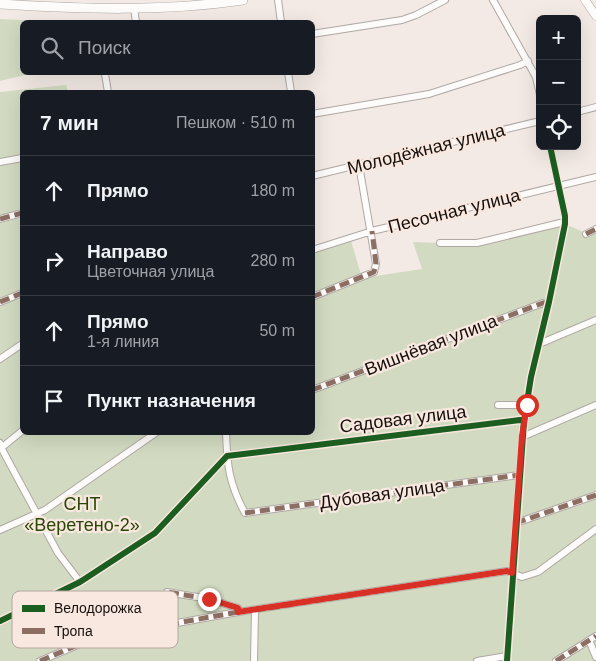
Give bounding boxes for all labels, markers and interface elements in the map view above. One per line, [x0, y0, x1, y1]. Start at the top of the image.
map controls [536, 15, 581, 150]
button: + [536, 15, 581, 60]
search box [20, 20, 315, 75]
icon: search [38, 34, 66, 62]
text: Поиск [78, 37, 131, 58]
button: − [536, 60, 581, 105]
button: locate [536, 105, 581, 150]
text: 7 мин [40, 111, 99, 134]
text: Пешком · 510 m [176, 114, 295, 131]
street label: Молодёжная улица [345, 119, 508, 178]
icon: ahead [40, 177, 68, 205]
text: Прямо [87, 180, 149, 201]
text: 180 m [251, 182, 295, 199]
street label: Песочная улица [386, 185, 523, 237]
text: Направо [87, 241, 168, 262]
icon: right [40, 247, 68, 275]
text: 280 m [251, 252, 295, 269]
text: Цветочная улица [87, 263, 214, 280]
street label: Вишнёвая улица [362, 310, 501, 379]
text: Прямо [87, 311, 149, 332]
icon: ahead [40, 317, 68, 345]
text: 50 m [259, 322, 295, 339]
text: 1-я линия [87, 333, 159, 350]
icon: arrive [40, 387, 68, 415]
text: Пункт назначения [87, 390, 256, 411]
route start [516, 394, 539, 417]
street label: Садовая улица [339, 401, 468, 437]
street label: Дубовая улица [318, 475, 447, 513]
park label: СНТ «Веретено-2» [24, 494, 140, 535]
route end [198, 588, 221, 611]
legend [12, 591, 178, 648]
text: Велодорожка [54, 600, 142, 616]
text: Тропа [54, 623, 93, 639]

